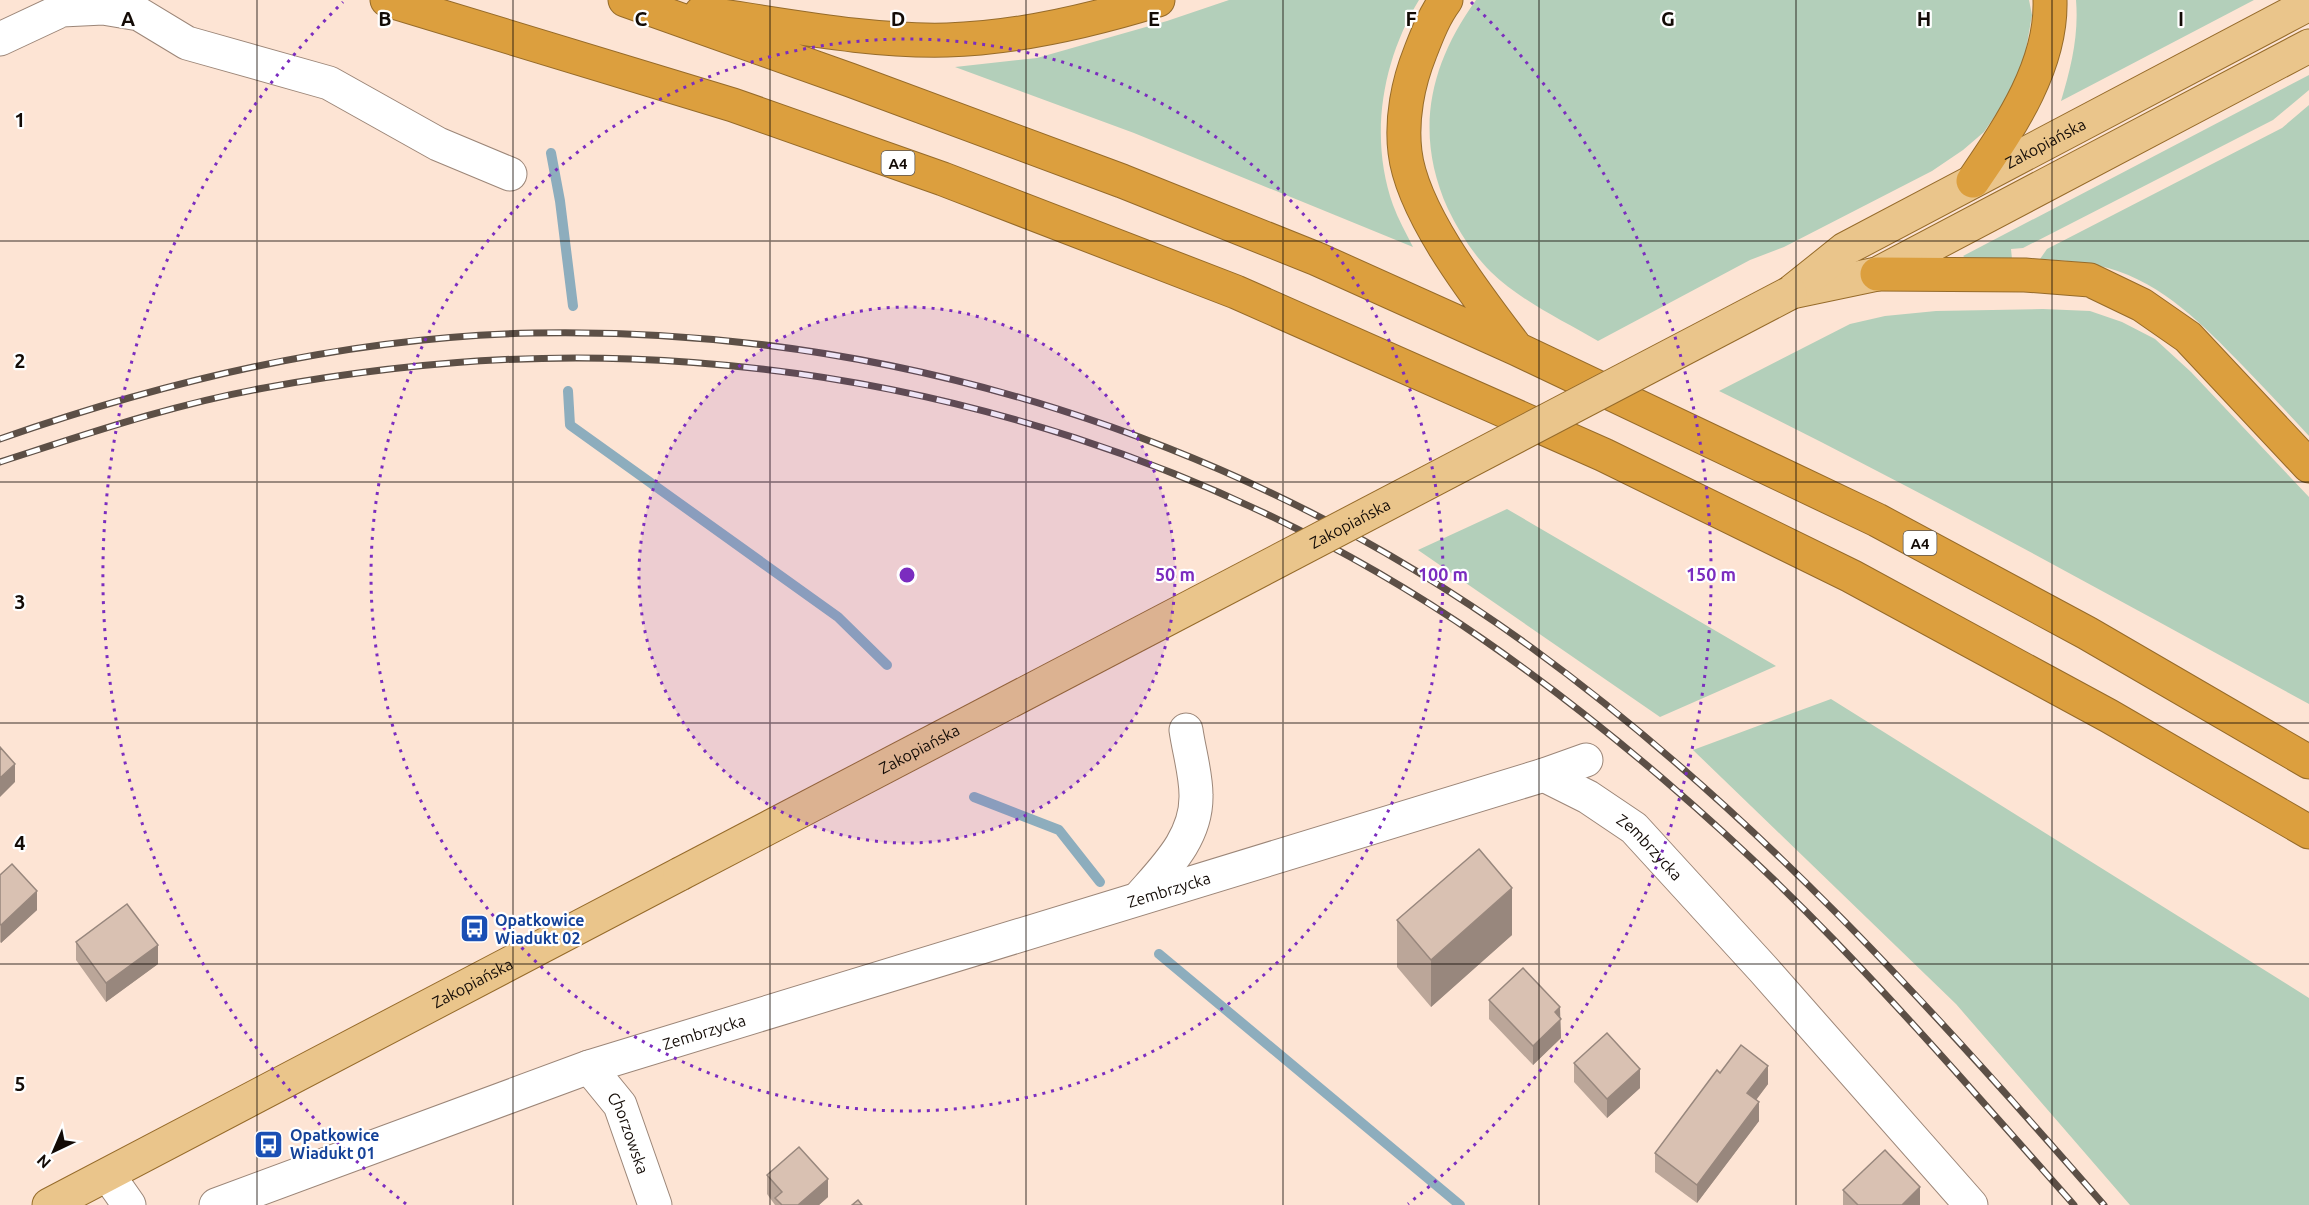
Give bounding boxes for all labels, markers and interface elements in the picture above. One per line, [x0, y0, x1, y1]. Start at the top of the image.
text: A [121, 7, 135, 30]
text: B [378, 7, 392, 30]
text: C [635, 7, 648, 30]
text: D [891, 7, 905, 30]
text: E [1148, 7, 1160, 30]
text: F [1405, 7, 1417, 30]
text: G [1661, 7, 1675, 30]
text: H [1917, 7, 1931, 30]
text: I [2178, 7, 2184, 30]
text: 1 [14, 108, 26, 131]
street label: Zakopiańska [2002, 115, 2089, 172]
road number: A4 [882, 151, 914, 175]
text: 2 [14, 349, 26, 372]
street label: Zakopiańska [1306, 495, 1393, 552]
road number: A4 [1904, 531, 1936, 555]
text: 50 m [1155, 564, 1195, 584]
text: 100 m [1418, 564, 1468, 584]
text: 150 m [1686, 564, 1736, 584]
centre of rings [897, 565, 917, 585]
text: 3 [14, 590, 26, 613]
street label: Zakopiańska [876, 720, 963, 777]
street label: Zembrzycka [1613, 810, 1686, 884]
text: 4 [14, 831, 26, 854]
street label: Zembrzycka [1125, 869, 1213, 911]
place label: Opatkowice Wiadukt 02 [495, 911, 584, 947]
bus stop icon: Opatkowice Wiadukt 02 [458, 913, 490, 945]
street label: Zakopiańska [429, 954, 516, 1011]
street label: Zembrzycka [660, 1011, 748, 1053]
text: 5 [14, 1072, 26, 1095]
street label: Chorzowska [604, 1088, 652, 1176]
north arrow [24, 1121, 84, 1181]
place label: Opatkowice Wiadukt 01 [290, 1126, 379, 1162]
bus stop icon: Opatkowice Wiadukt 01 [253, 1128, 285, 1160]
text: N [33, 1151, 54, 1172]

